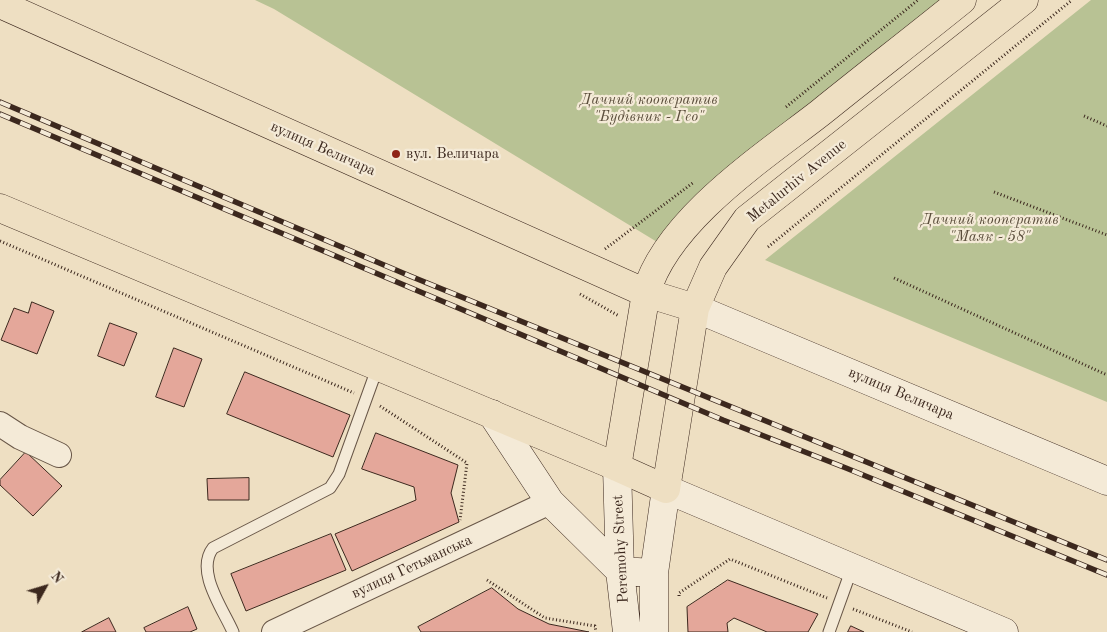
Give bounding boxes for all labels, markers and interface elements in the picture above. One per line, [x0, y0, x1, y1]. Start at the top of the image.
park label: Дачний кооператив "Будівник - Гео" [580, 91, 718, 126]
street label: вулиця Величара [268, 118, 378, 180]
street label: Metalurhiv Avenue [744, 136, 850, 226]
place label: вул. Величара [406, 145, 499, 163]
marker: вул. Величара [390, 148, 402, 160]
park label: Дачний кооператив "Маяк - 58" [921, 211, 1059, 246]
street label: вулиця Величара [845, 364, 957, 424]
street label: Peremohy Street [609, 494, 633, 604]
street label: вулиця Гетьманська [349, 531, 475, 603]
north arrow [20, 562, 70, 612]
text: N [48, 569, 65, 586]

